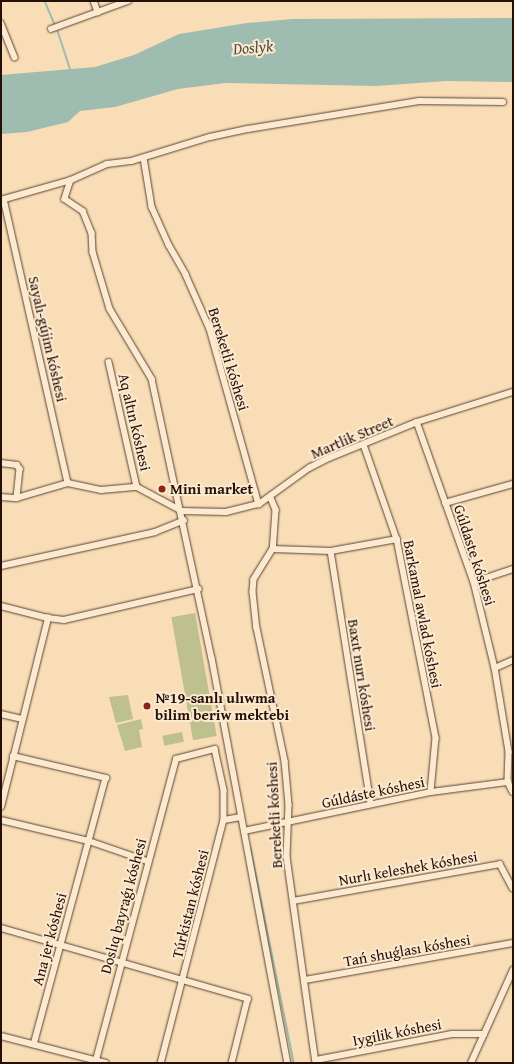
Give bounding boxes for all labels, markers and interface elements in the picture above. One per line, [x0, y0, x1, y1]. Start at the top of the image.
water label: Doslyk [232, 36, 274, 58]
street label: Sayalı-gújim kóshesi [25, 274, 71, 404]
street label: Bereketli kóshesi [205, 305, 253, 413]
street label: Aq altın kóshesi [115, 371, 155, 473]
street label: Martlik Street [308, 411, 396, 463]
place label: Mini market [170, 480, 253, 498]
marker: Mini market [157, 484, 167, 494]
street label: Gúldaste kóshesi [450, 502, 500, 608]
street label: Barkamal awlad kóshesi [400, 539, 446, 689]
street label: Baxıt nurı kóshesi [344, 618, 380, 732]
place label: №19-sanlı ulıwma bilim beriw mektebi [155, 688, 289, 723]
marker: №19-sanlı ulıwma bilim beriw mektebi [142, 701, 152, 711]
street label: Bereketli kóshesi [262, 761, 286, 869]
street label: Gúldáste kóshesi [320, 772, 426, 812]
street label: Doslıq bayraǵı kóshesi [96, 836, 150, 976]
street label: Nurlı keleshek kóshesi [337, 847, 479, 889]
street label: Túrkistan kóshesi [168, 848, 212, 960]
street label: Ana jer kóshesi [28, 891, 70, 987]
street label: Tań shuǵlası kóshesi [342, 930, 472, 970]
street label: Iygilik kóshesi [351, 1015, 443, 1049]

